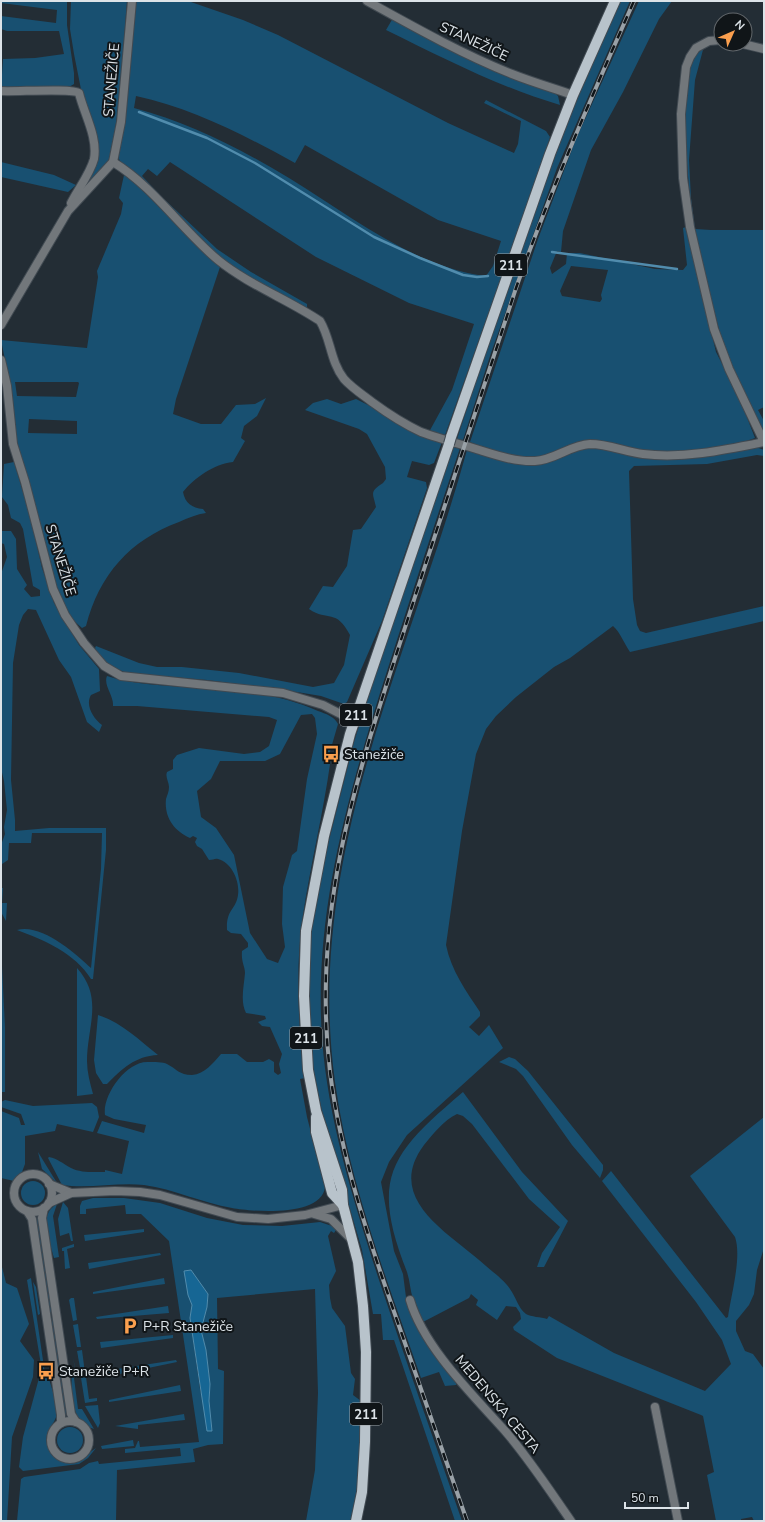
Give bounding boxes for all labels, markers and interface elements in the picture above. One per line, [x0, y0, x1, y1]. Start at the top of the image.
north arrow [713, 12, 753, 52]
street label: STANEŽIČE [436, 17, 511, 66]
text: N [732, 17, 748, 33]
street label: STANEŽIČE [99, 42, 124, 118]
road number: 211 [495, 254, 527, 276]
street label: STANEŽIČE [41, 522, 80, 598]
road number: 211 [340, 704, 372, 726]
bus stop icon: Stanežiče [321, 744, 341, 764]
place label: Stanežiče [344, 745, 404, 764]
road number: 211 [290, 1027, 322, 1049]
parking icon: P+R Stanežiče [120, 1316, 140, 1336]
place label: P+R Stanežiče [143, 1317, 233, 1336]
street label: MEDENSKA CESTA [451, 1351, 545, 1458]
bus stop icon: Stanežiče P+R [36, 1361, 56, 1381]
place label: Stanežiče P+R [59, 1362, 149, 1381]
road number: 211 [350, 1403, 382, 1425]
scale bar [625, 1484, 688, 1510]
text: 50 m [631, 1490, 659, 1506]

